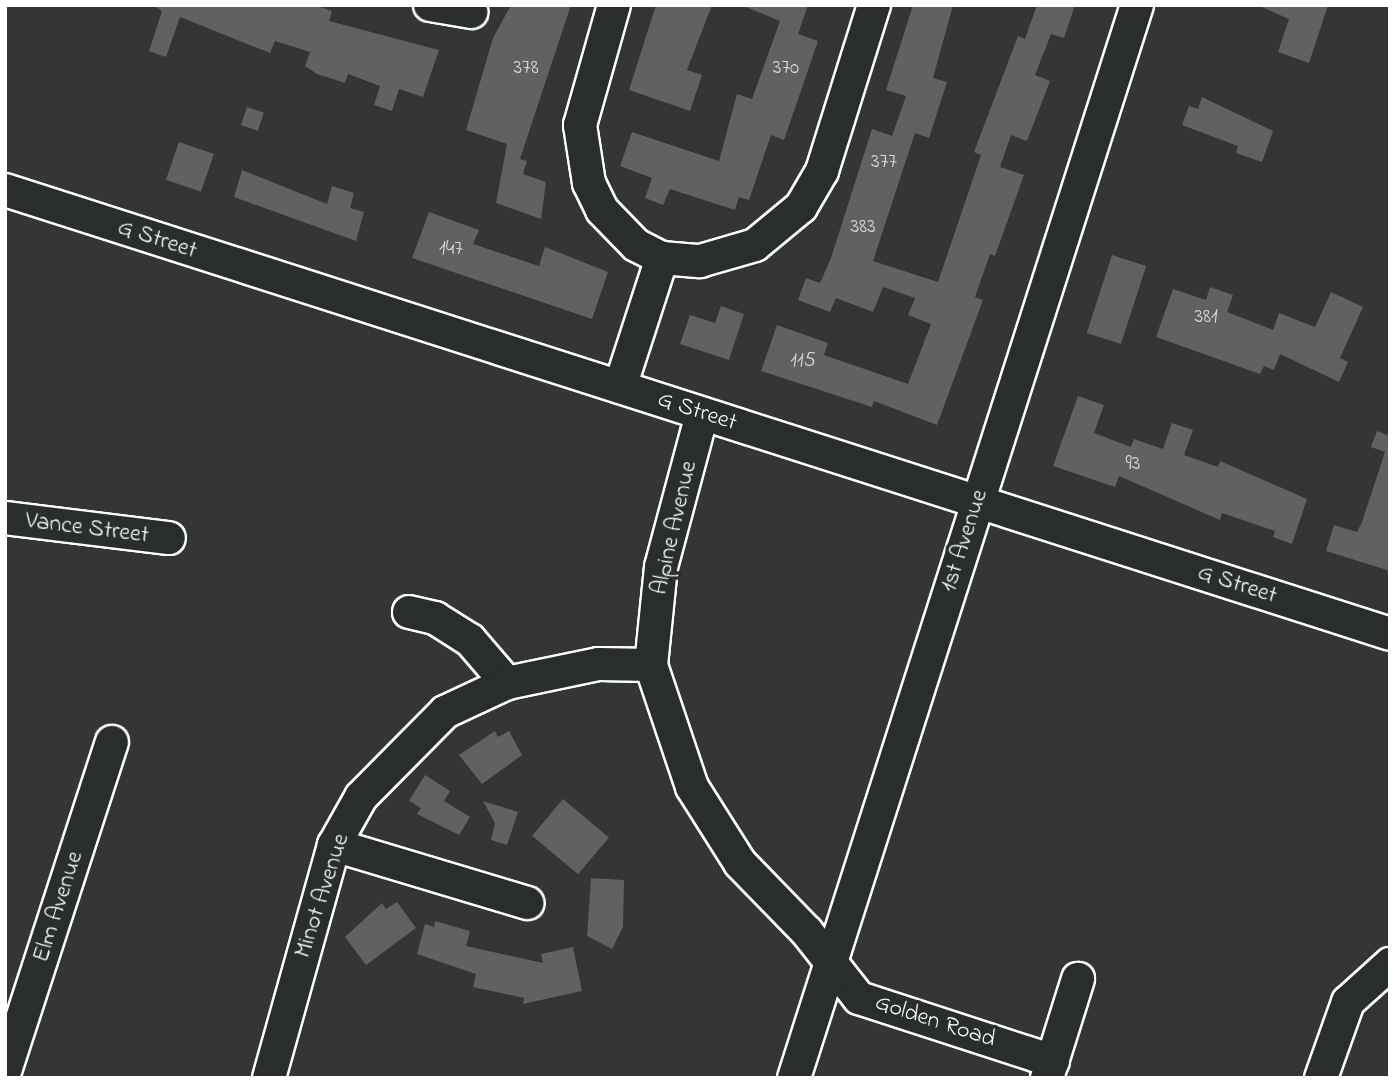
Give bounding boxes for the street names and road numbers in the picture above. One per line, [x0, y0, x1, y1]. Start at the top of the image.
street label: G Street [114, 214, 200, 266]
street label: G Street [654, 386, 740, 438]
street label: Alpine Avenue [646, 458, 704, 598]
street label: 1st Avenue [935, 486, 995, 596]
street label: Vance Street [24, 507, 150, 551]
street label: G Street [1194, 559, 1280, 611]
street label: Minot Avenue [289, 830, 357, 962]
street label: Elm Avenue [28, 848, 90, 966]
street label: Golden Road [871, 989, 999, 1055]

